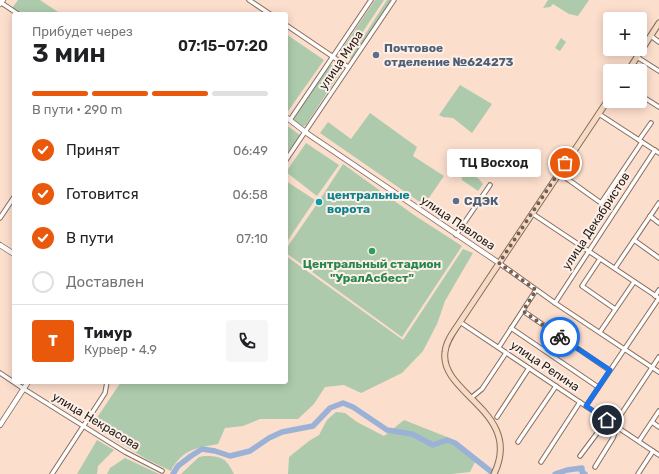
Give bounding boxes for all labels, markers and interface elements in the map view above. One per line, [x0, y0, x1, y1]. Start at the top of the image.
map controls [603, 12, 647, 108]
button: + [603, 12, 647, 56]
text: Прибудет через [32, 24, 133, 39]
street label: улица Мира [316, 28, 366, 92]
text: 07:15–07:20 [178, 37, 268, 55]
text: 3 мин [32, 38, 106, 69]
place label: Почтовое отделение №624273 [384, 41, 514, 69]
marker: Почтовое отделение №624273 [371, 50, 381, 60]
button: − [603, 64, 647, 108]
text: В пути · 290 m [32, 102, 122, 117]
icon: check [32, 139, 54, 161]
text: Принят [66, 141, 120, 159]
text: 06:49 [233, 143, 268, 158]
pin [548, 146, 582, 180]
callout: ТЦ Восход [447, 149, 541, 177]
icon: bag [554, 152, 576, 174]
text: ТЦ Восход [460, 155, 528, 170]
street label: улица Декабристов [559, 169, 633, 272]
icon: check [32, 183, 54, 205]
text: Готовится [66, 185, 139, 203]
text: 06:58 [233, 187, 268, 202]
place label: центральные ворота [327, 188, 410, 216]
street label: улица Павлова [418, 193, 498, 253]
place label: СДЭК [464, 194, 499, 208]
marker: СДЭК [451, 196, 461, 206]
marker: центральные ворота [314, 197, 324, 207]
icon: check [32, 227, 54, 249]
text: В пути [66, 229, 114, 247]
text: 07:10 [236, 231, 268, 246]
marker: Центральный стадион "УралАсбест" [367, 246, 377, 256]
place label: Центральный стадион "УралАсбест" [303, 257, 441, 285]
text: Доставлен [66, 273, 144, 291]
courier [540, 317, 580, 357]
button: phone [226, 320, 268, 362]
text: Тимур [84, 324, 132, 342]
icon: bike [549, 326, 571, 348]
text: Т [48, 332, 58, 350]
street label: улица Репина [508, 338, 582, 394]
text: Курьер · 4.9 [84, 342, 157, 357]
street label: улица Некрасова [50, 389, 142, 453]
pin [590, 403, 624, 437]
icon: home [596, 409, 618, 431]

